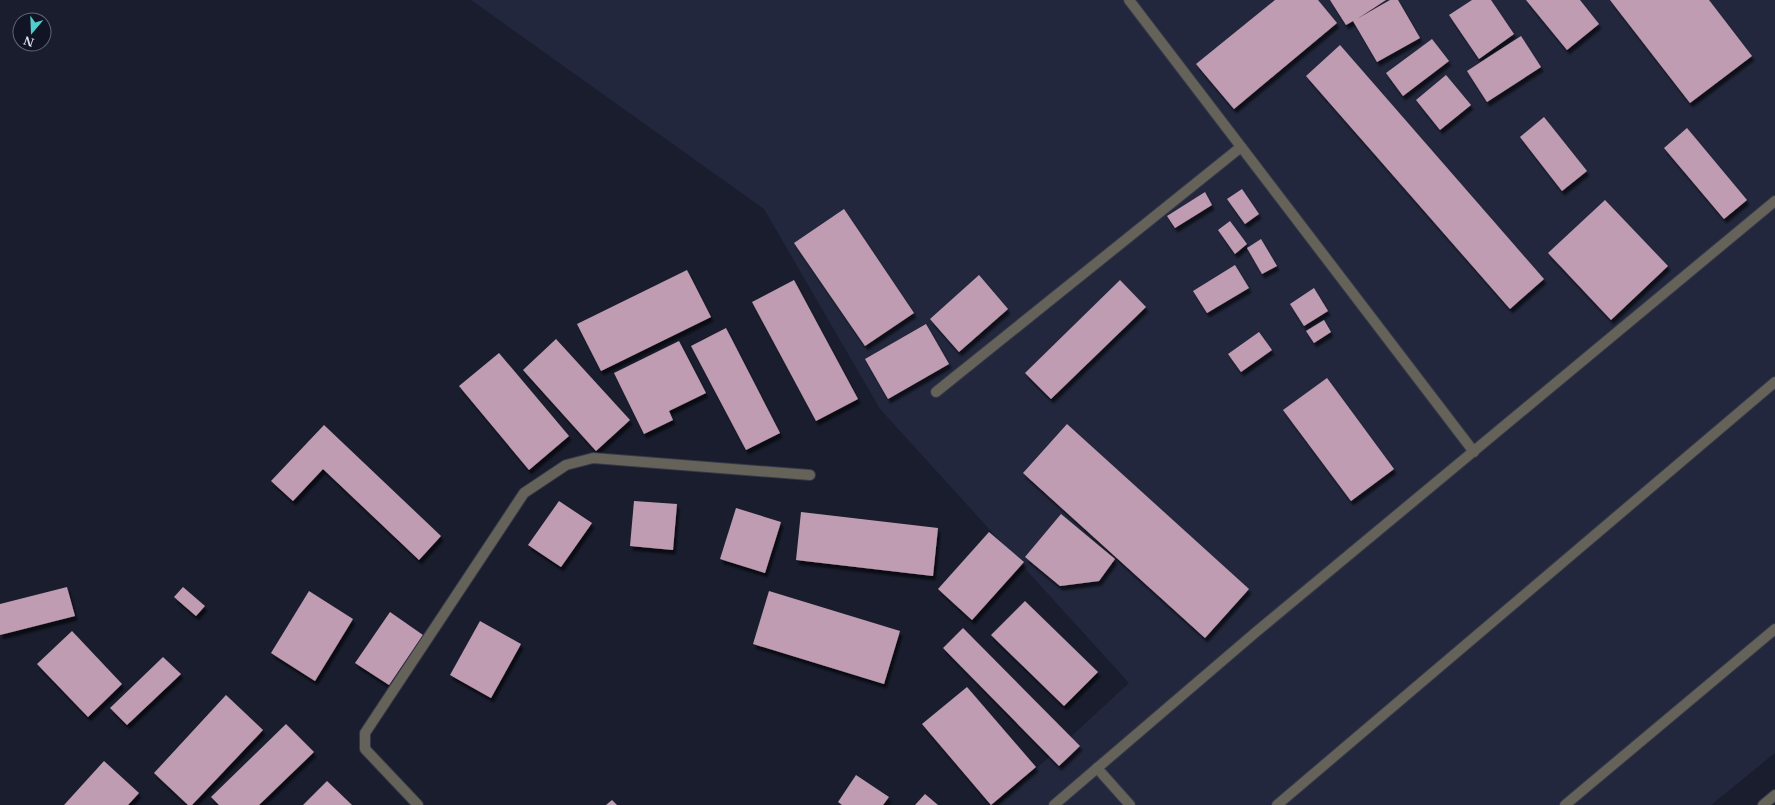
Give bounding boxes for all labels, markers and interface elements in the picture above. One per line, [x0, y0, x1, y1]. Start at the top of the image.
north arrow [12, 12, 52, 52]
text: N [21, 33, 36, 50]

